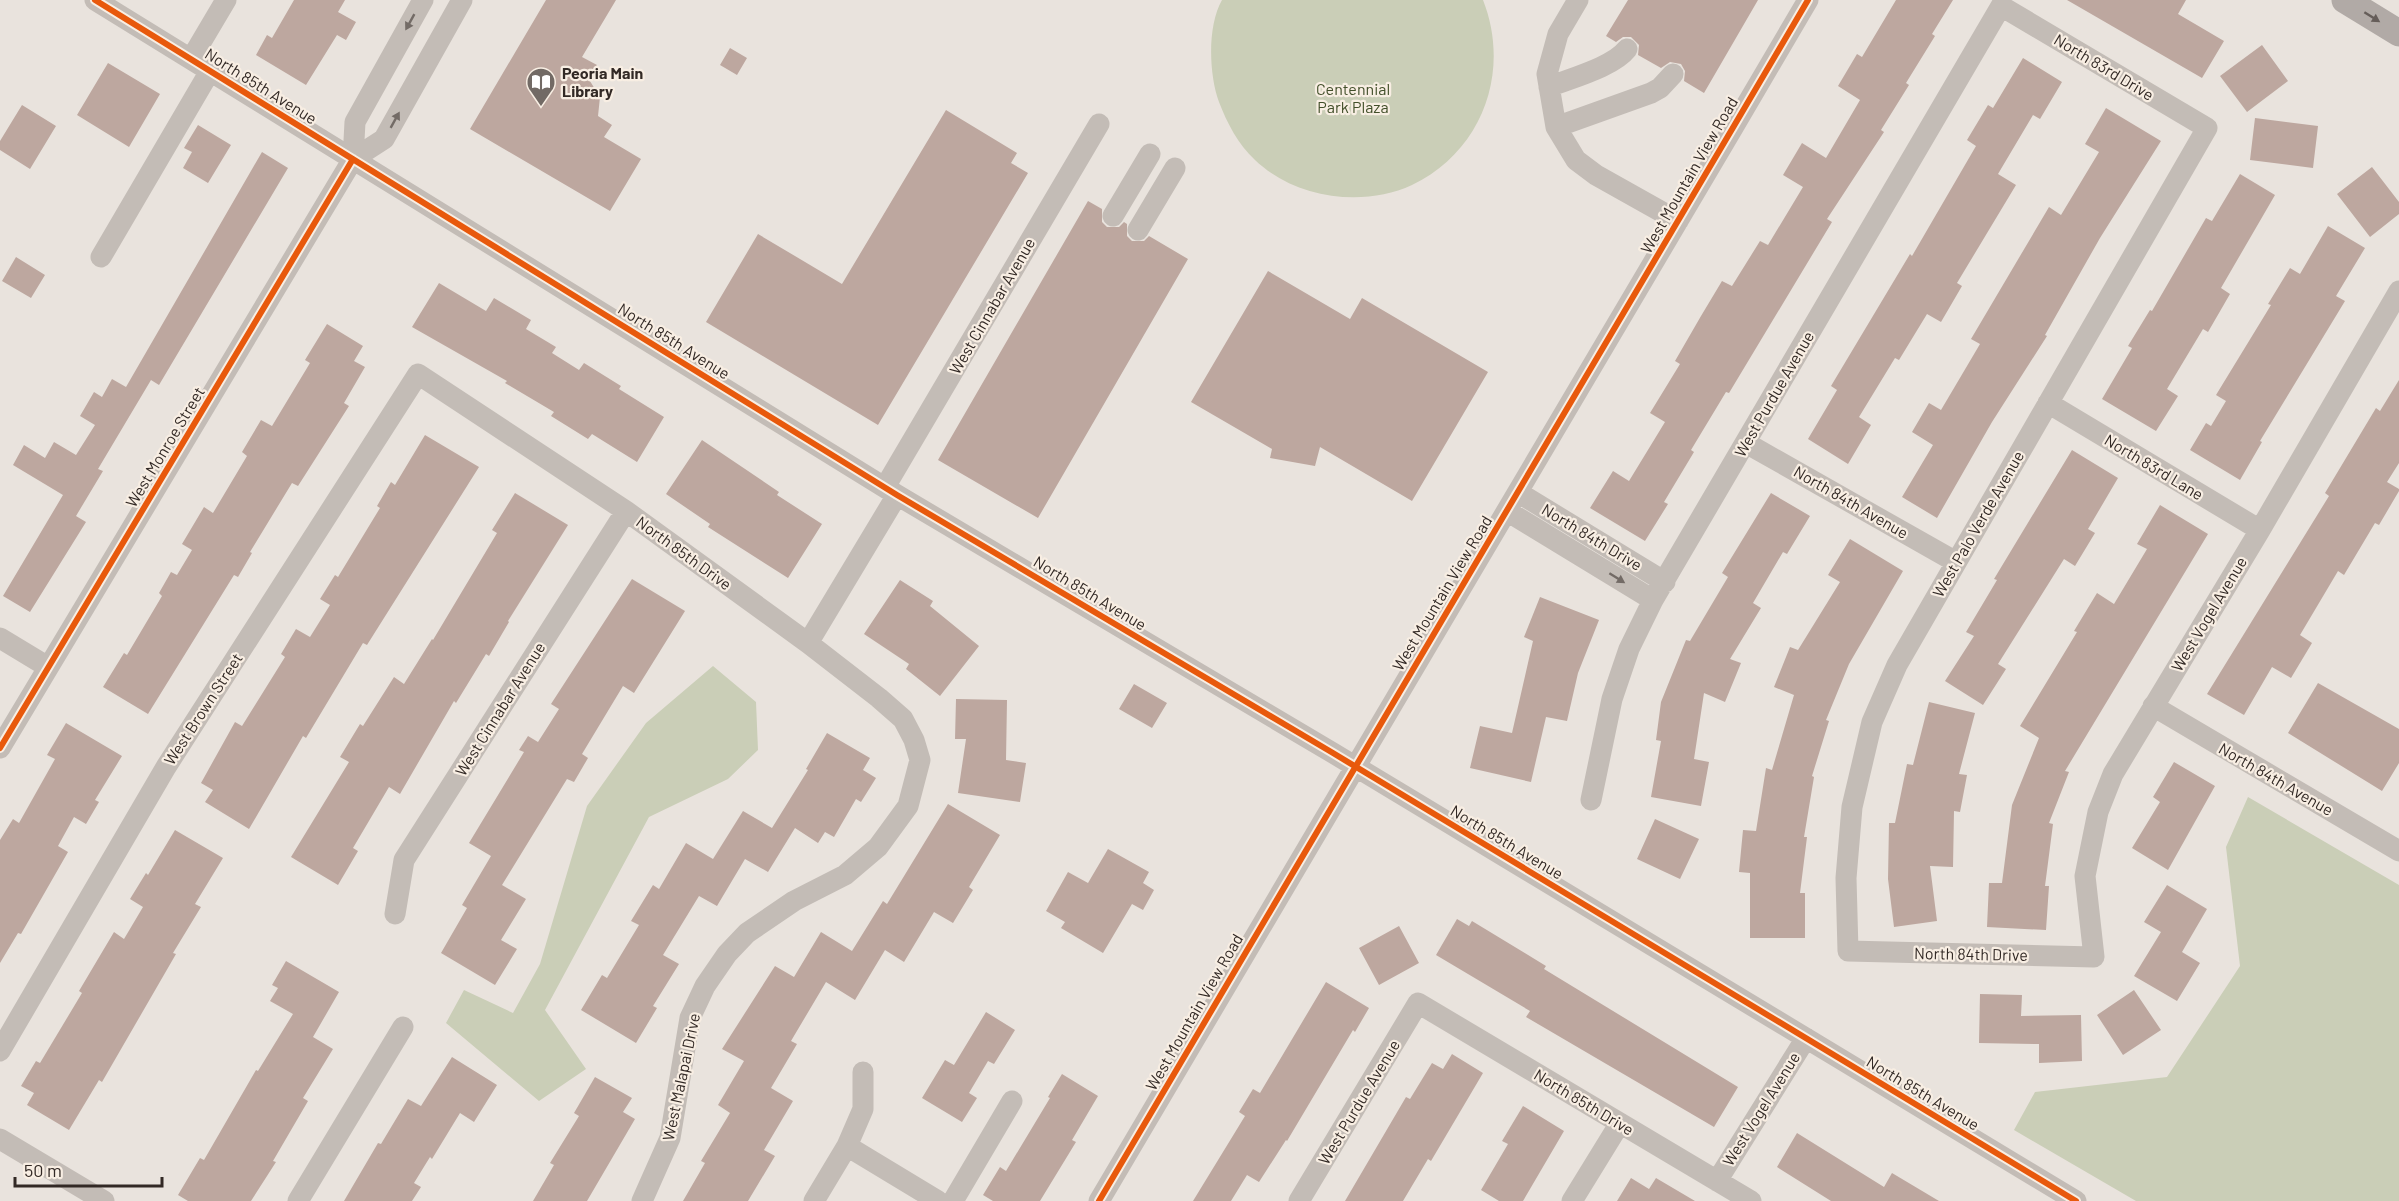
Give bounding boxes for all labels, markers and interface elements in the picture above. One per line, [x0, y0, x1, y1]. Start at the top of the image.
one-way arrow [2364, 11, 2380, 22]
one-way arrow [405, 14, 415, 31]
street label: North 83rd Drive [2051, 29, 2158, 104]
street label: North 85th Avenue [202, 44, 321, 128]
place label: Peoria Main Library [562, 63, 643, 100]
library icon: Peoria Main Library [525, 66, 557, 108]
park label: Centennial Park Plaza [1316, 79, 1390, 116]
street label: West Mountain View Road [1636, 93, 1741, 256]
one-way arrow [389, 112, 399, 129]
street label: West Cinnabar Avenue [945, 234, 1038, 377]
street label: North 85th Avenue [615, 299, 734, 383]
street label: West Purdue Avenue [1730, 327, 1817, 460]
street label: West Monroe Street [121, 383, 208, 510]
street label: North 83rd Lane [2101, 430, 2207, 504]
street label: West Palo Verde Avenue [1928, 447, 2027, 600]
street label: North 84th Avenue [1791, 461, 1912, 542]
street label: North 84th Drive [1539, 499, 1646, 574]
street label: North 85th Drive [633, 512, 736, 594]
street label: West Mountain View Road [1388, 512, 1495, 674]
street label: North 85th Avenue [1030, 551, 1150, 634]
street label: West Vogel Avenue [2167, 553, 2250, 675]
one-way arrow [1609, 573, 1625, 584]
street label: West Cinnabar Avenue [451, 638, 549, 779]
street label: West Brown Street [159, 649, 246, 768]
street label: North 84th Avenue [2216, 738, 2337, 819]
street label: North 85th Avenue [1447, 800, 1567, 883]
street label: West Mountain View Road [1141, 930, 1246, 1093]
street label: North 84th Drive [1914, 943, 2028, 964]
street label: West Malapai Drive [658, 1011, 703, 1142]
street label: West Purdue Avenue [1314, 1036, 1403, 1168]
street label: West Vogel Avenue [1718, 1048, 1803, 1169]
street label: North 85th Avenue [1863, 1051, 1983, 1134]
street label: North 85th Drive [1531, 1064, 1638, 1139]
scale bar [15, 1150, 162, 1188]
text: 50 m [24, 1159, 62, 1181]

